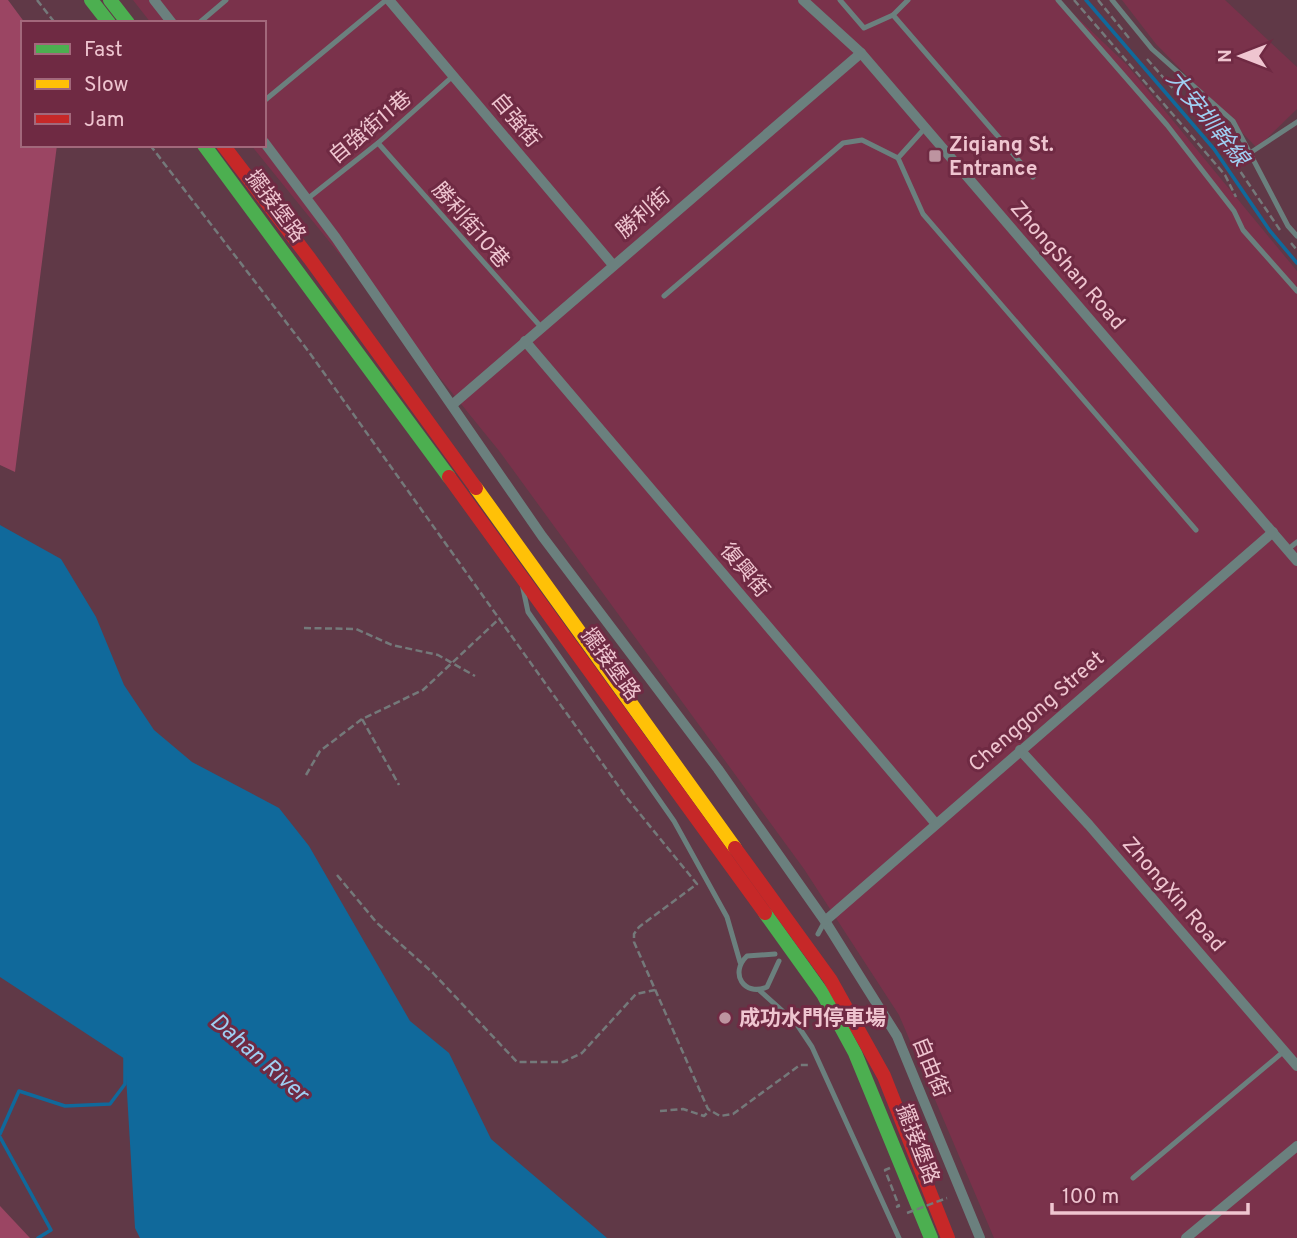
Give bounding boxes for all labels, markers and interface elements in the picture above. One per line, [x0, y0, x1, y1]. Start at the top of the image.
legend [21, 21, 266, 147]
north arrow [1206, 21, 1276, 91]
text: Fast [84, 37, 123, 64]
text: N [1214, 49, 1238, 63]
water label: 大安圳幹線 [1159, 66, 1255, 176]
text: Slow [84, 72, 129, 99]
street label: 自強街11巷 [324, 86, 418, 171]
street label: 自強街 [484, 88, 545, 154]
text: Jam [84, 107, 125, 134]
place label: Ziqiang St. Entrance [949, 132, 1054, 183]
marker: Ziqiang St. Entrance [927, 148, 943, 164]
street label: 擺接堡路 [239, 165, 311, 249]
street label: 勝利街10巷 [425, 177, 515, 275]
street label: 勝利街 [611, 183, 677, 245]
street label: ZhongShan Road [1003, 196, 1130, 336]
street label: 復興街 [713, 538, 774, 604]
street label: 擺接堡路 [574, 623, 645, 707]
street label: Chenggong Street [964, 646, 1110, 778]
street label: ZhongXin Road [1115, 832, 1230, 958]
place label: 成功水門停車場 [739, 1006, 886, 1033]
water label: Dahan River [203, 1008, 315, 1111]
marker: 成功水門停車場 [717, 1010, 733, 1026]
street label: 自由街 [905, 1033, 954, 1102]
street label: 擺接堡路 [889, 1100, 944, 1189]
scale bar [1052, 1172, 1248, 1216]
text: 100 m [1062, 1184, 1119, 1211]

